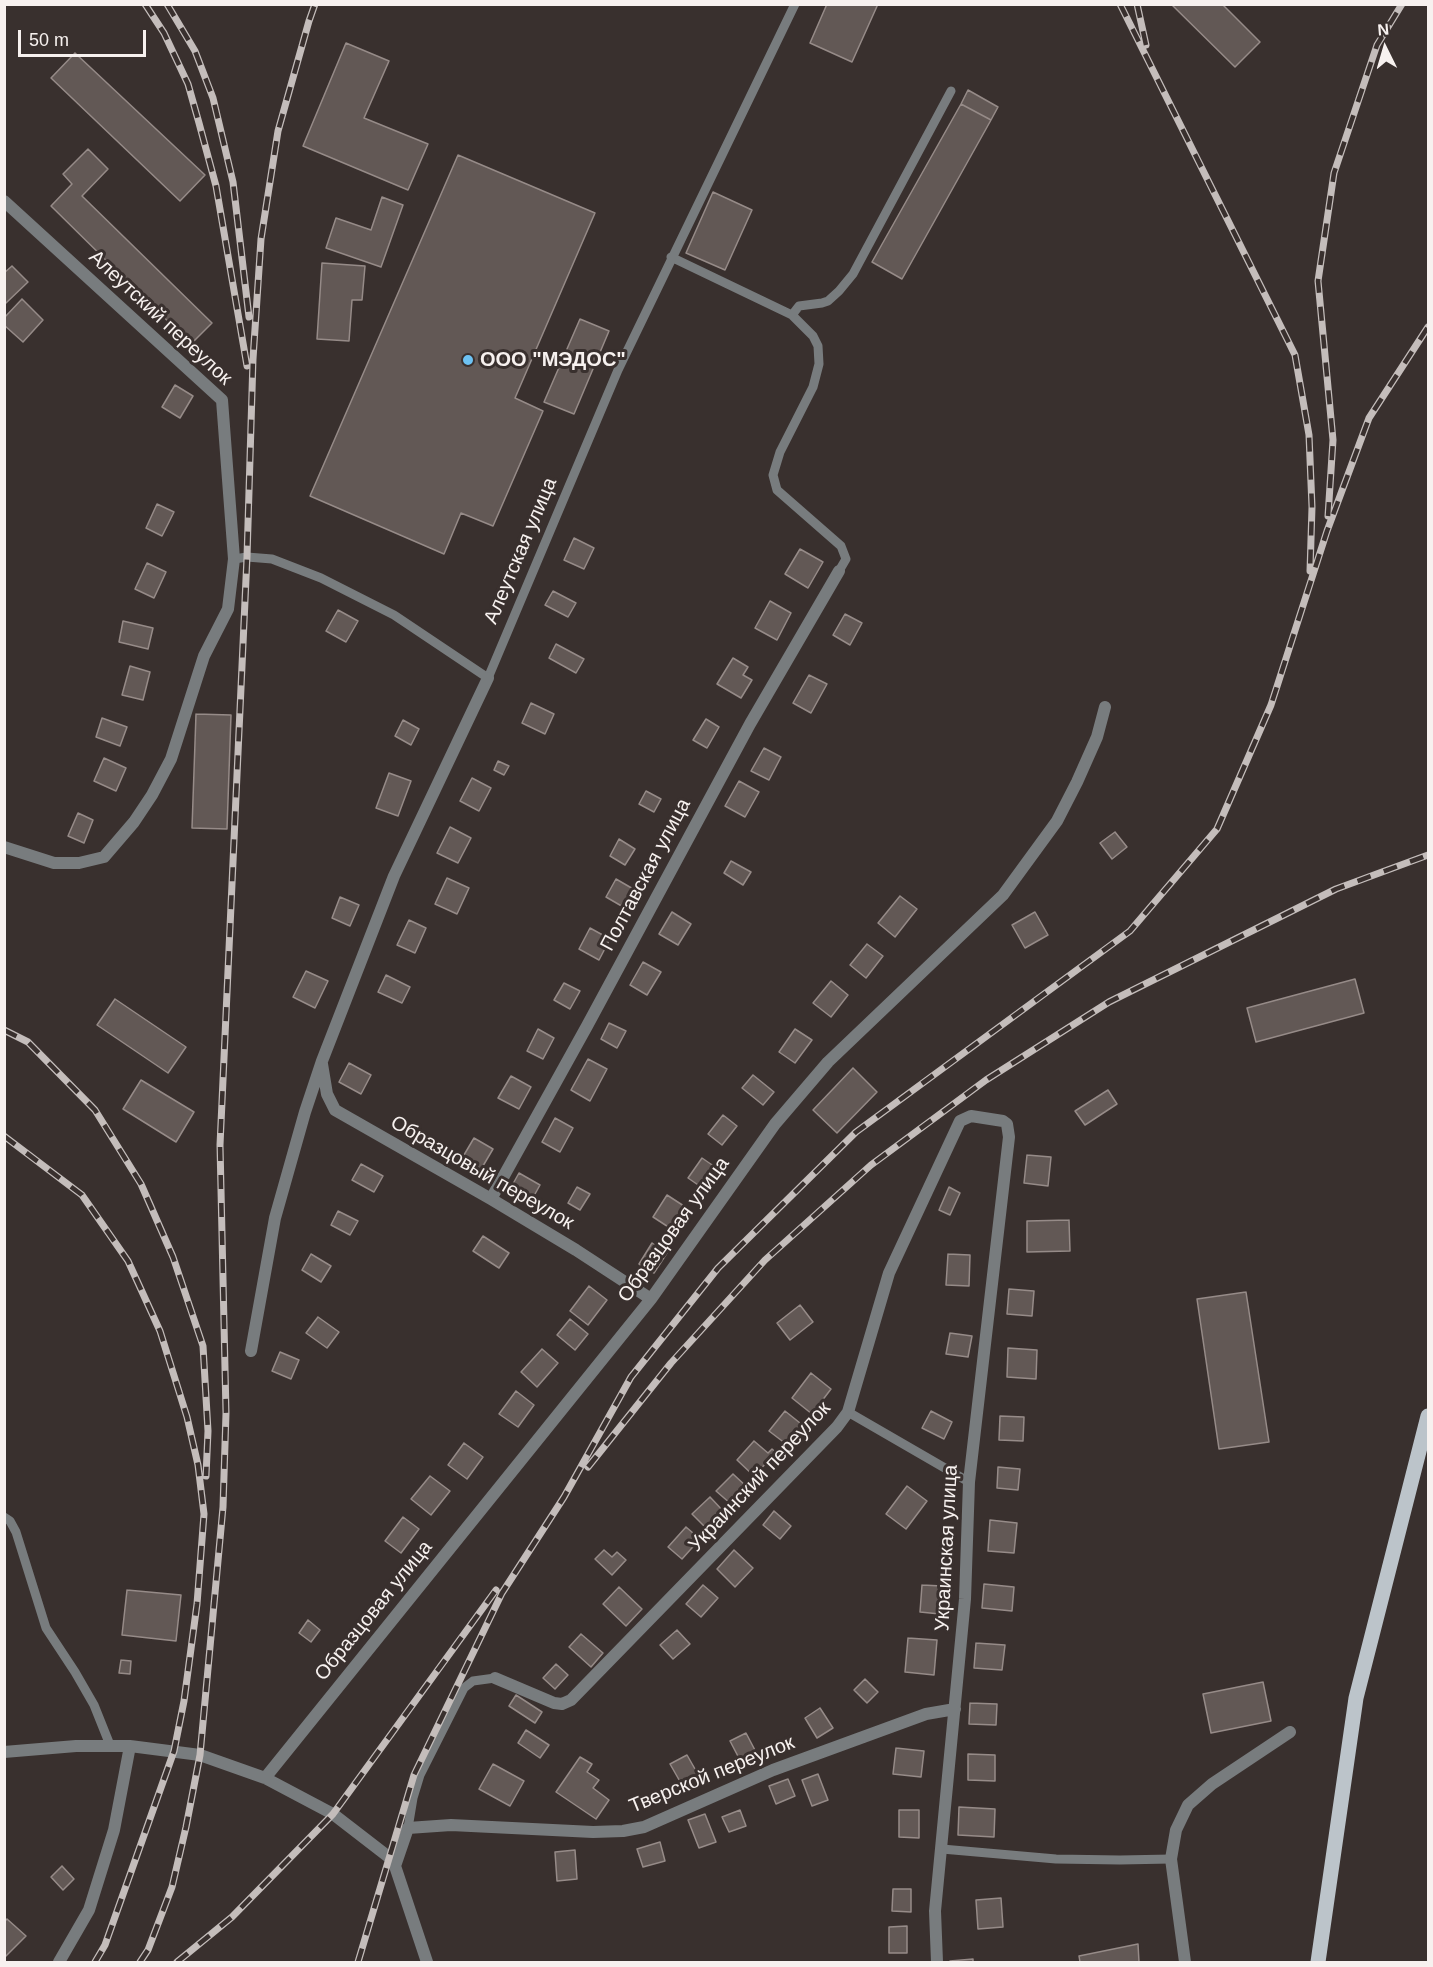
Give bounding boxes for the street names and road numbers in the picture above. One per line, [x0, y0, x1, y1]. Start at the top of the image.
street label: Алеутский переулок [84, 246, 236, 390]
street label: Алеутская улица [479, 474, 563, 628]
street label: Полтавская улица [596, 795, 696, 955]
street label: Образцовый переулок [386, 1111, 578, 1235]
street label: Образцовая улица [613, 1153, 735, 1307]
street label: Украинский переулок [684, 1397, 836, 1557]
street label: Украинская улица [931, 1464, 963, 1632]
street label: Образцовая улица [310, 1536, 438, 1686]
street label: Тверской переулок [626, 1731, 798, 1819]

